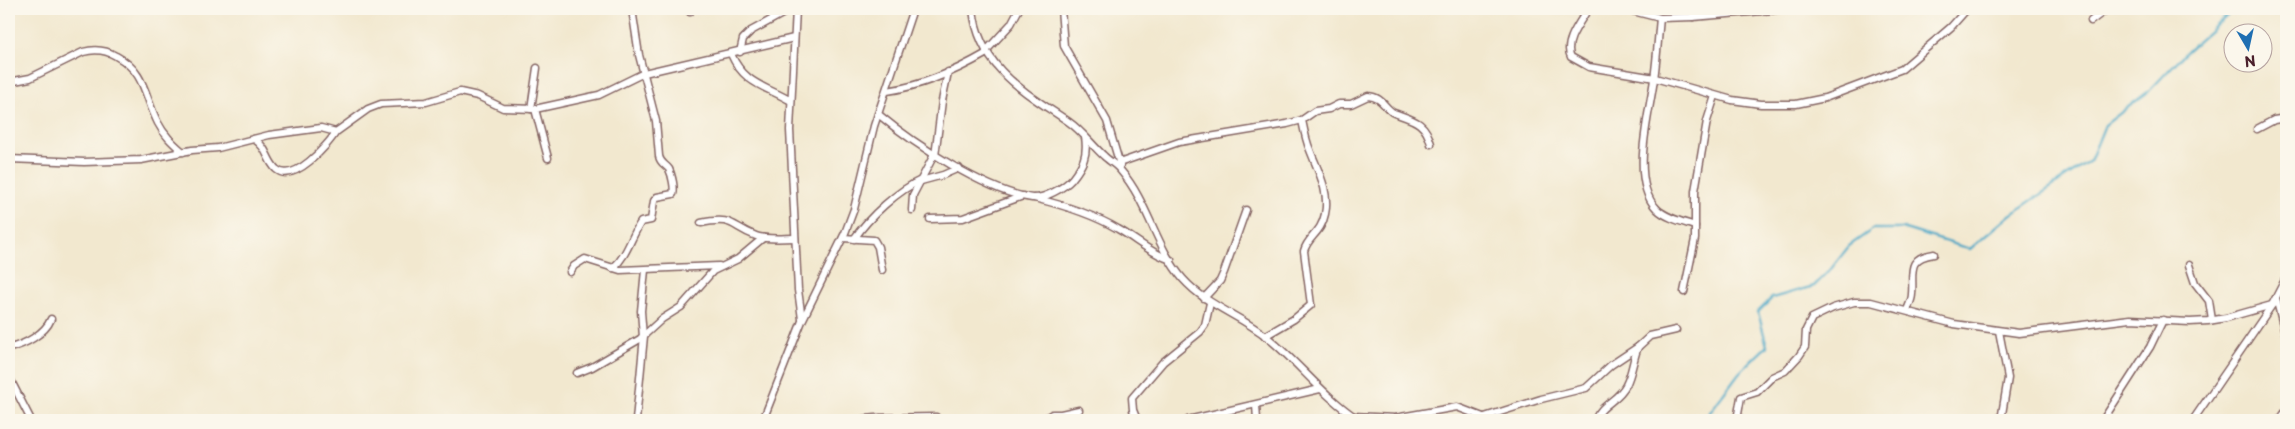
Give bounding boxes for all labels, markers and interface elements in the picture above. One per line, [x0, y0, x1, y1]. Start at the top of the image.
north arrow [2222, 22, 2272, 72]
text: N [2243, 50, 2257, 73]

